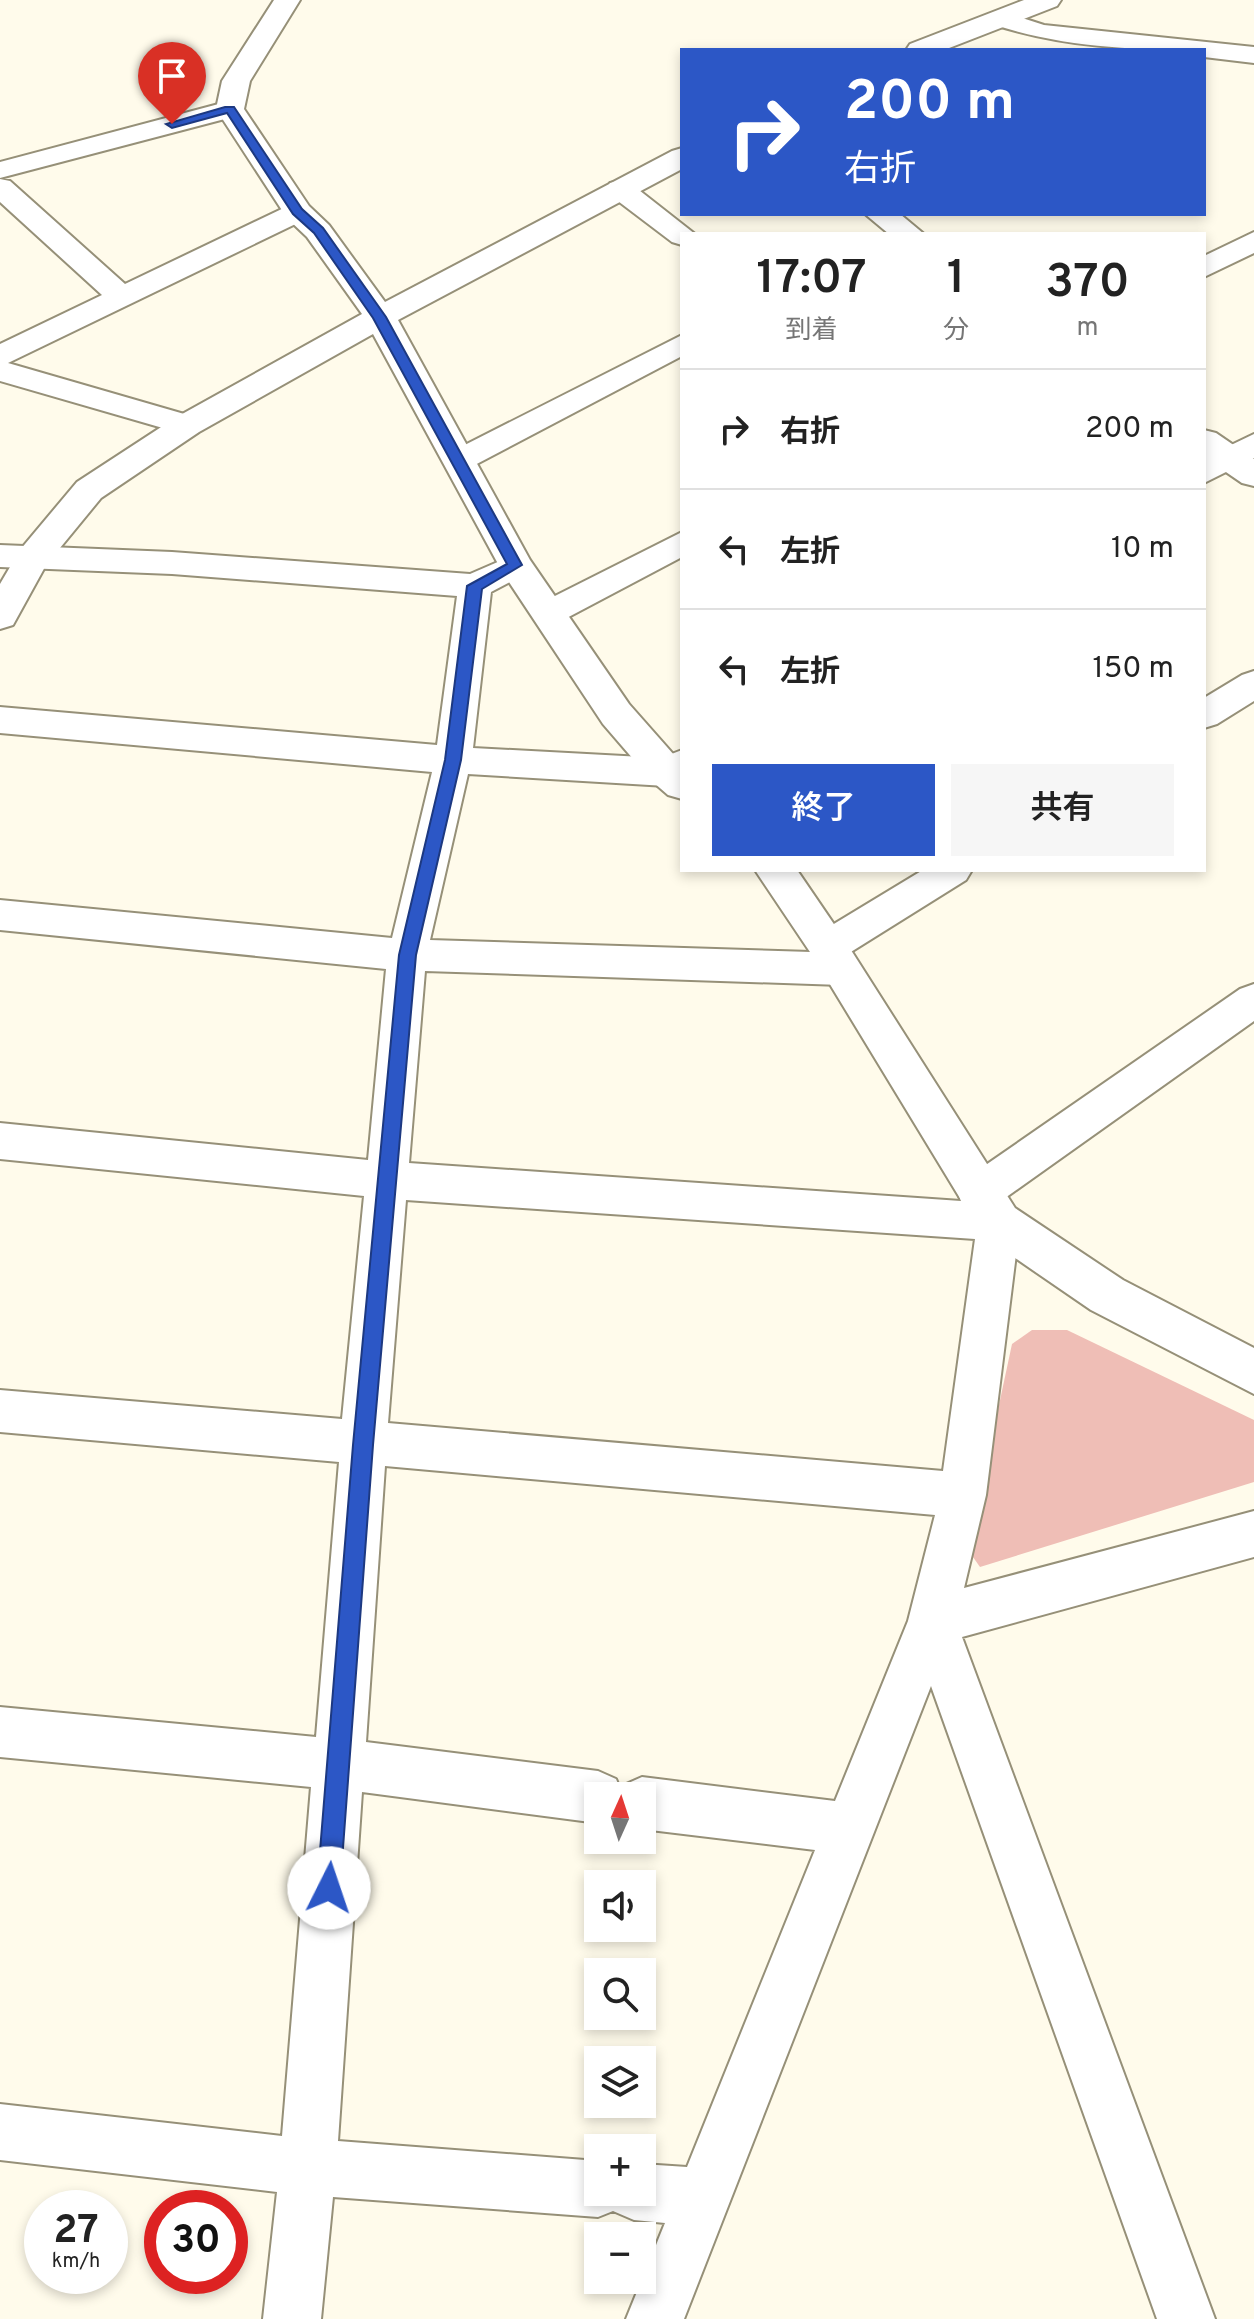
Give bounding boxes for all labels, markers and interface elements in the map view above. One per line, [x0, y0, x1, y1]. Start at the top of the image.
pin [138, 42, 206, 124]
icon: arrive [150, 54, 194, 98]
text: 200 m [844, 69, 1015, 139]
icon: right [712, 80, 816, 184]
text: 右折 [844, 148, 916, 194]
text: 17:07 [756, 250, 867, 310]
text: 1 [947, 250, 965, 310]
text: 370 [1045, 254, 1130, 314]
text: m [1076, 312, 1099, 345]
text: 到着 [786, 315, 838, 348]
text: 分 [943, 315, 969, 348]
icon: right [712, 407, 756, 451]
text: 200 m [1085, 411, 1174, 448]
text: 右折 [780, 415, 840, 452]
icon: left [712, 527, 756, 571]
text: 10 m [1111, 531, 1174, 568]
text: 左折 [780, 535, 840, 572]
icon: left [712, 647, 756, 691]
text: 150 m [1093, 651, 1174, 688]
text: 左折 [780, 655, 840, 692]
button: 終了 [712, 764, 935, 856]
button: 共有 [951, 764, 1174, 856]
north arrow [584, 1782, 656, 1854]
map controls [584, 1782, 656, 2294]
position arrow [287, 1846, 371, 1930]
button: sound [584, 1870, 656, 1942]
button: search [584, 1958, 656, 2030]
button: layers [584, 2046, 656, 2118]
button: + [584, 2134, 656, 2206]
speed limit sign: 30 [144, 2190, 248, 2294]
text: 27 [53, 2207, 99, 2257]
button: − [584, 2222, 656, 2294]
text: km/h [52, 2249, 100, 2275]

